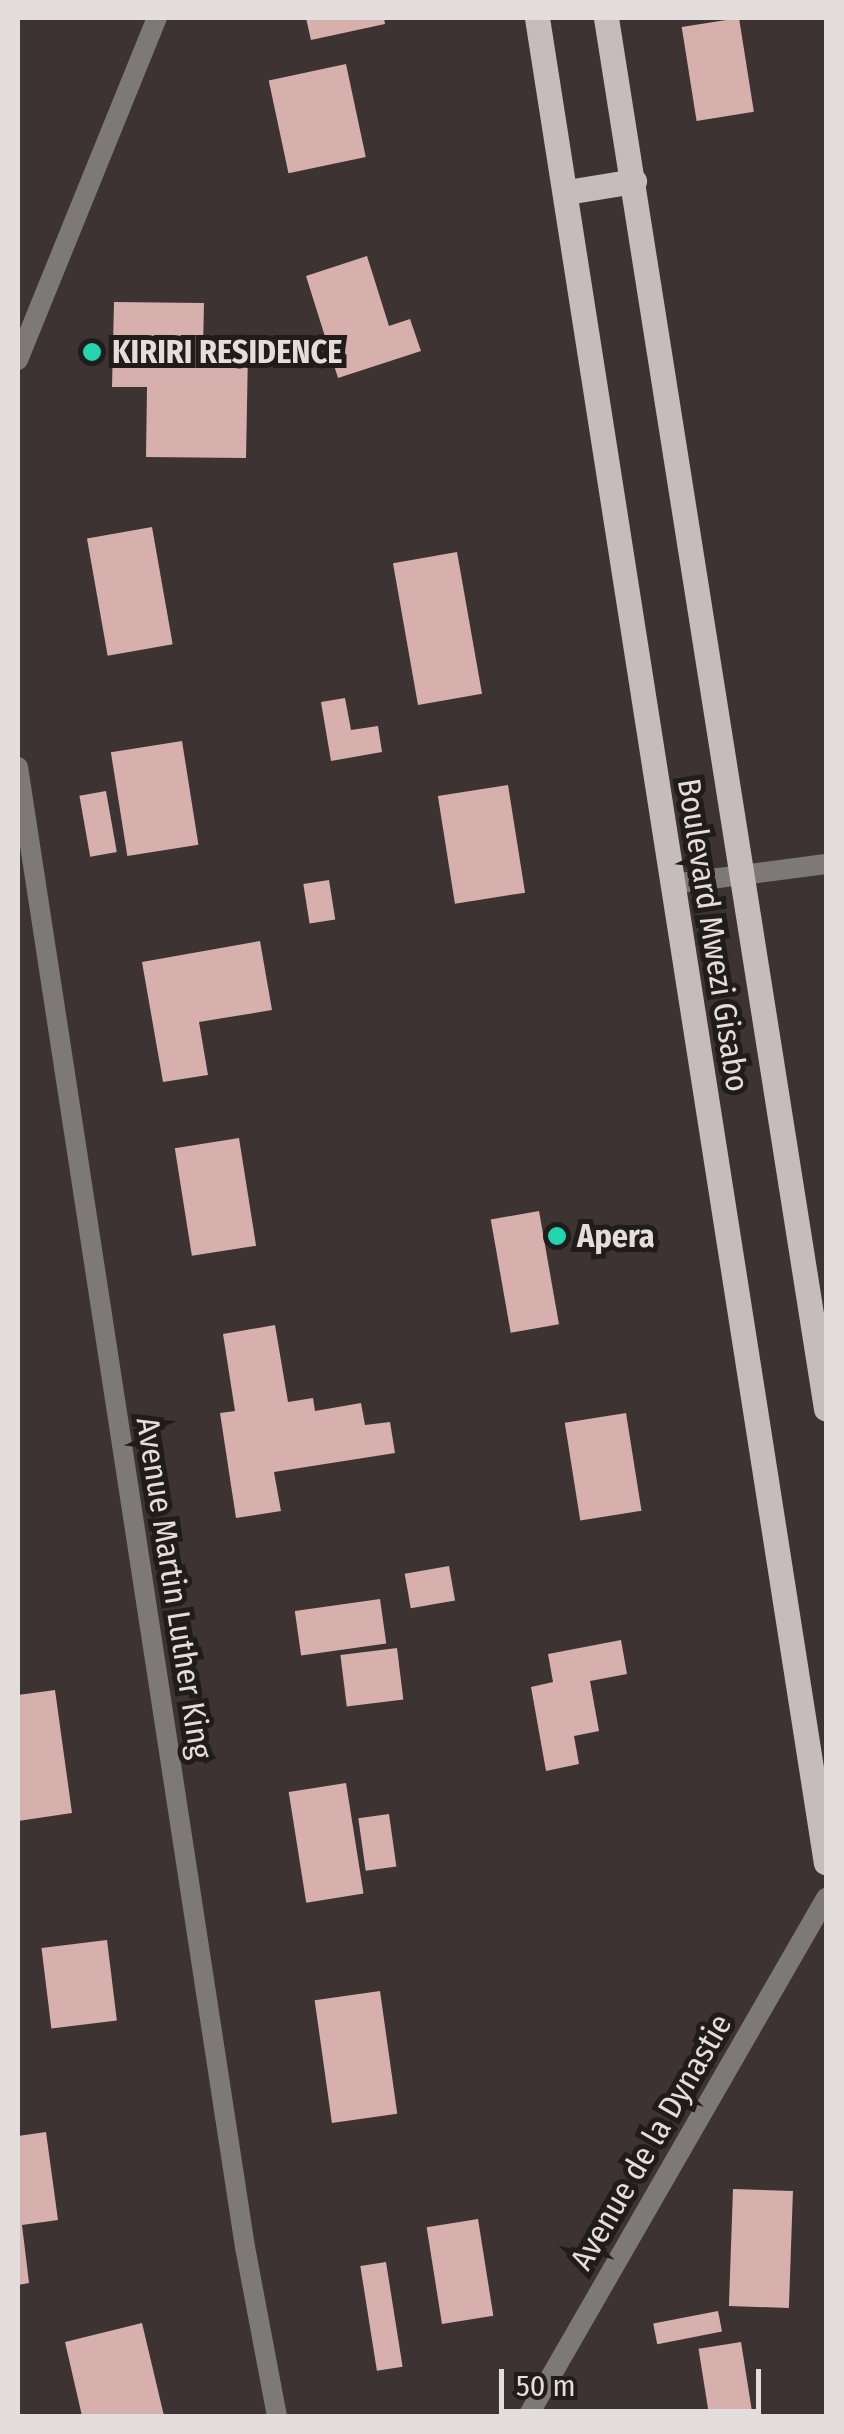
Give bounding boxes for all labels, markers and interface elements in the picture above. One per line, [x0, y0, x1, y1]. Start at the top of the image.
place label: KIRIRI RESIDENCE [112, 333, 342, 371]
marker: KIRIRI RESIDENCE [81, 341, 103, 363]
street label: Boulevard Mwezi Gisabo [669, 776, 757, 1094]
place label: Apera [577, 1217, 655, 1255]
marker: Apera [546, 1225, 568, 1247]
street label: Avenue Martin Luther King [128, 1414, 220, 1762]
street label: Avenue de la Dynastie [562, 2007, 740, 2277]
scale bar [504, 2349, 766, 2411]
text: 50 m [516, 2368, 576, 2404]

